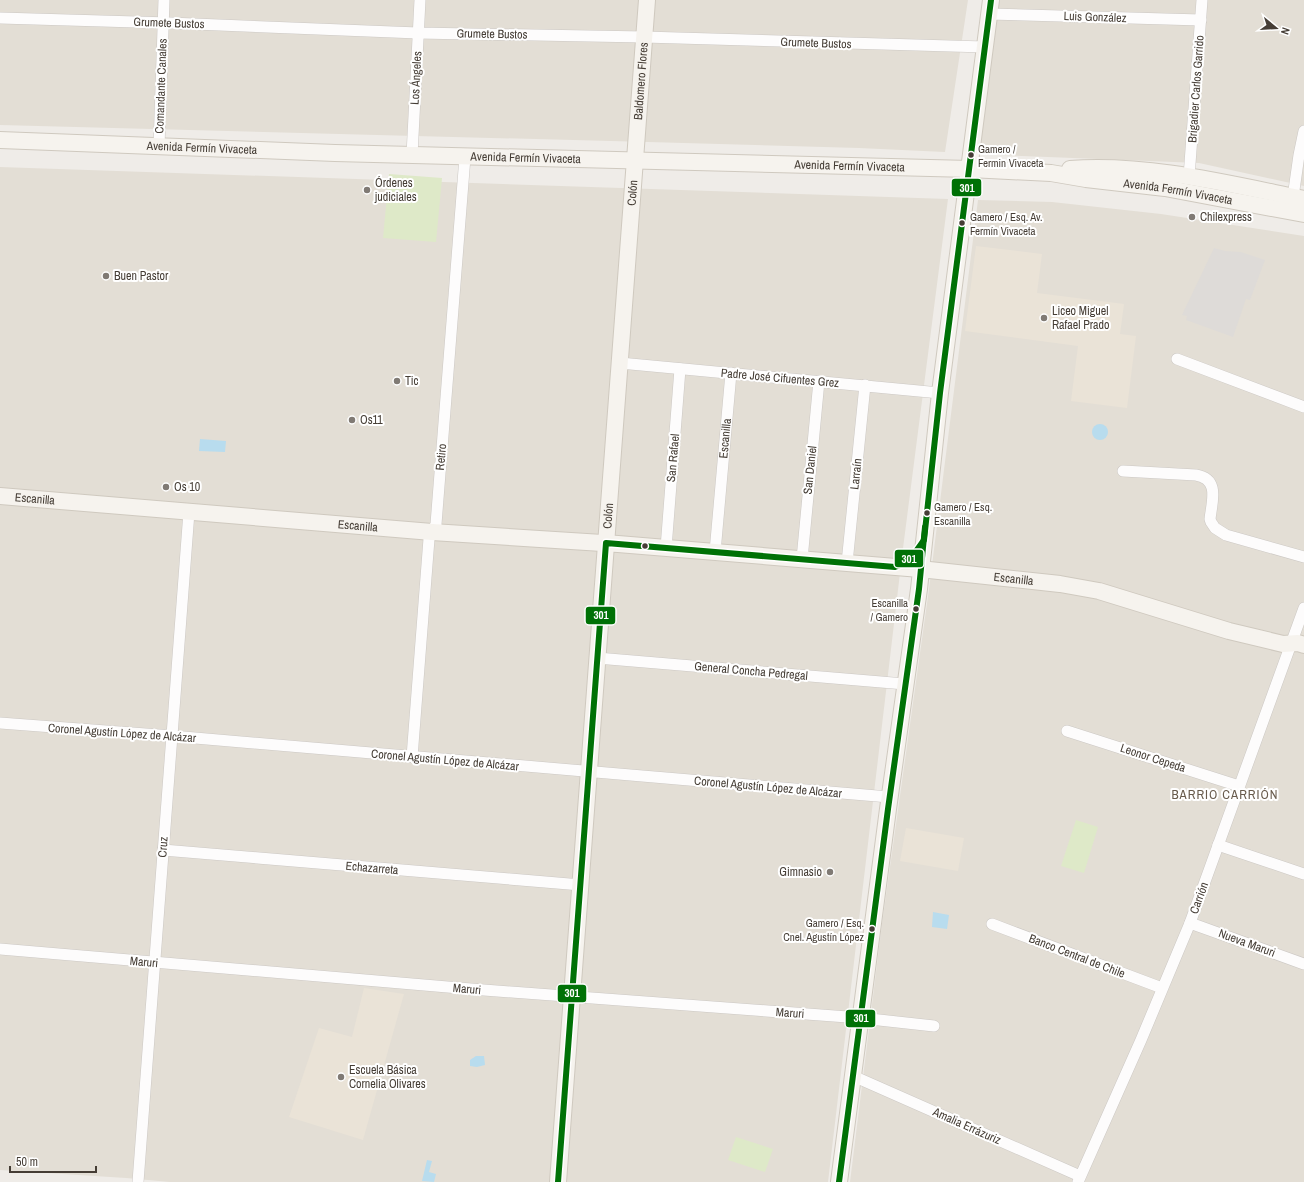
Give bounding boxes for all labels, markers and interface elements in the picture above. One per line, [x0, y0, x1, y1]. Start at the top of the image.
street label: Luis González [1063, 8, 1127, 26]
north arrow [1256, 8, 1296, 48]
street label: Grumete Bustos [133, 14, 205, 32]
street label: Grumete Bustos [456, 25, 528, 43]
text: N [1278, 26, 1293, 36]
street label: Grumete Bustos [780, 34, 852, 52]
street label: Brigadier Carlos Garrido [1184, 35, 1208, 143]
street label: Comandante Canales [151, 38, 171, 134]
street label: Baldomero Flores [630, 42, 652, 121]
street label: Los Ángeles [407, 51, 425, 105]
street label: Avenida Fermín Vivaceta [145, 138, 258, 158]
place label: Gamero / Fermin Vivaceta [978, 142, 1044, 170]
street label: Avenida Fermín Vivaceta [469, 148, 582, 167]
marker: Gamero / Fermin Vivaceta [966, 150, 976, 160]
street label: Avenida Fermín Vivaceta [793, 157, 906, 175]
place label: Órdenes judiciales [374, 175, 417, 205]
street label: Avenida Fermín Vivaceta [1122, 175, 1234, 209]
line badge: 301 [951, 178, 982, 197]
street label: Colón [624, 179, 641, 206]
text: 301 [959, 181, 975, 195]
marker: Órdenes judiciales [362, 185, 372, 195]
place label: Chilexpress [1200, 209, 1252, 225]
place label: Gamero / Esq. Av. Fermín Vivaceta [970, 210, 1042, 238]
marker: Chilexpress [1187, 212, 1197, 222]
marker: Gamero / Esq. Av. Fermín Vivaceta [957, 218, 967, 228]
place label: Buen Pastor [114, 268, 169, 284]
marker: Buen Pastor [101, 271, 111, 281]
place label: Liceo Miguel Rafael Prado [1052, 303, 1109, 333]
marker: Liceo Miguel Rafael Prado [1039, 313, 1049, 323]
street label: Padre José Cifuentes Grez [720, 365, 840, 391]
place label: Tic [405, 373, 419, 389]
marker: Tic [392, 376, 402, 386]
place label: Os11 [360, 412, 383, 428]
marker: Os11 [347, 415, 357, 425]
street label: Escanilla [715, 417, 735, 459]
street label: San Rafael [663, 433, 683, 483]
street label: Retiro [432, 443, 450, 471]
street label: San Daniel [799, 445, 821, 495]
street label: Larraín [846, 458, 866, 490]
place label: Os 10 [174, 479, 200, 495]
marker: Os 10 [161, 482, 171, 492]
street label: Escanilla [14, 489, 56, 509]
place label: Gamero / Esq. Escanilla [934, 500, 992, 528]
street label: Colón [599, 502, 617, 529]
marker: Gamero / Esq. Escanilla [922, 508, 932, 518]
street label: Escanilla [337, 516, 379, 535]
unlabelled marker [640, 541, 650, 551]
line badge: 301 [894, 549, 924, 568]
text: 301 [901, 552, 917, 566]
street label: Escanilla [993, 569, 1035, 589]
place label: Escanilla / Gamero [870, 596, 908, 624]
marker: Escanilla / Gamero [911, 604, 921, 614]
line badge: 301 [585, 606, 616, 625]
text: 301 [593, 608, 609, 622]
street label: General Concha Pedregal [694, 658, 808, 684]
street label: Coronel Agustín López de Alcázar [47, 720, 197, 746]
street label: Leonor Cepeda [1118, 740, 1188, 776]
street label: Coronel Agustín López de Alcázar [370, 746, 520, 774]
street label: Coronel Agustín López de Alcázar [693, 773, 843, 801]
district label: BARRIO CARRIÓN [1172, 786, 1279, 803]
street label: Cruz [154, 836, 172, 858]
street label: Echazarreta [345, 858, 400, 878]
place label: Gimnasio [779, 864, 822, 880]
marker: Gimnasio [825, 867, 835, 877]
street label: Carrión [1186, 880, 1212, 916]
place label: Gamero / Esq. Cnel. Agustín López [783, 916, 864, 944]
marker: Gamero / Esq. Cnel. Agustín López [867, 924, 877, 934]
street label: Nueva Maruri [1216, 925, 1278, 961]
street label: Banco Central de Chile [1027, 930, 1127, 982]
street label: Maruri [129, 953, 159, 971]
street label: Maruri [452, 980, 482, 998]
line badge: 301 [557, 984, 587, 1003]
text: 301 [564, 986, 580, 1000]
street label: Maruri [775, 1004, 805, 1022]
line badge: 301 [845, 1009, 876, 1028]
text: 301 [853, 1011, 869, 1025]
place label: Escuela Básica Cornelia Olivares [349, 1062, 426, 1092]
marker: Escuela Básica Cornelia Olivares [336, 1072, 346, 1082]
street label: Amalia Errázuriz [929, 1103, 1004, 1148]
scale bar [10, 1148, 96, 1174]
text: 50 m [16, 1154, 38, 1170]

